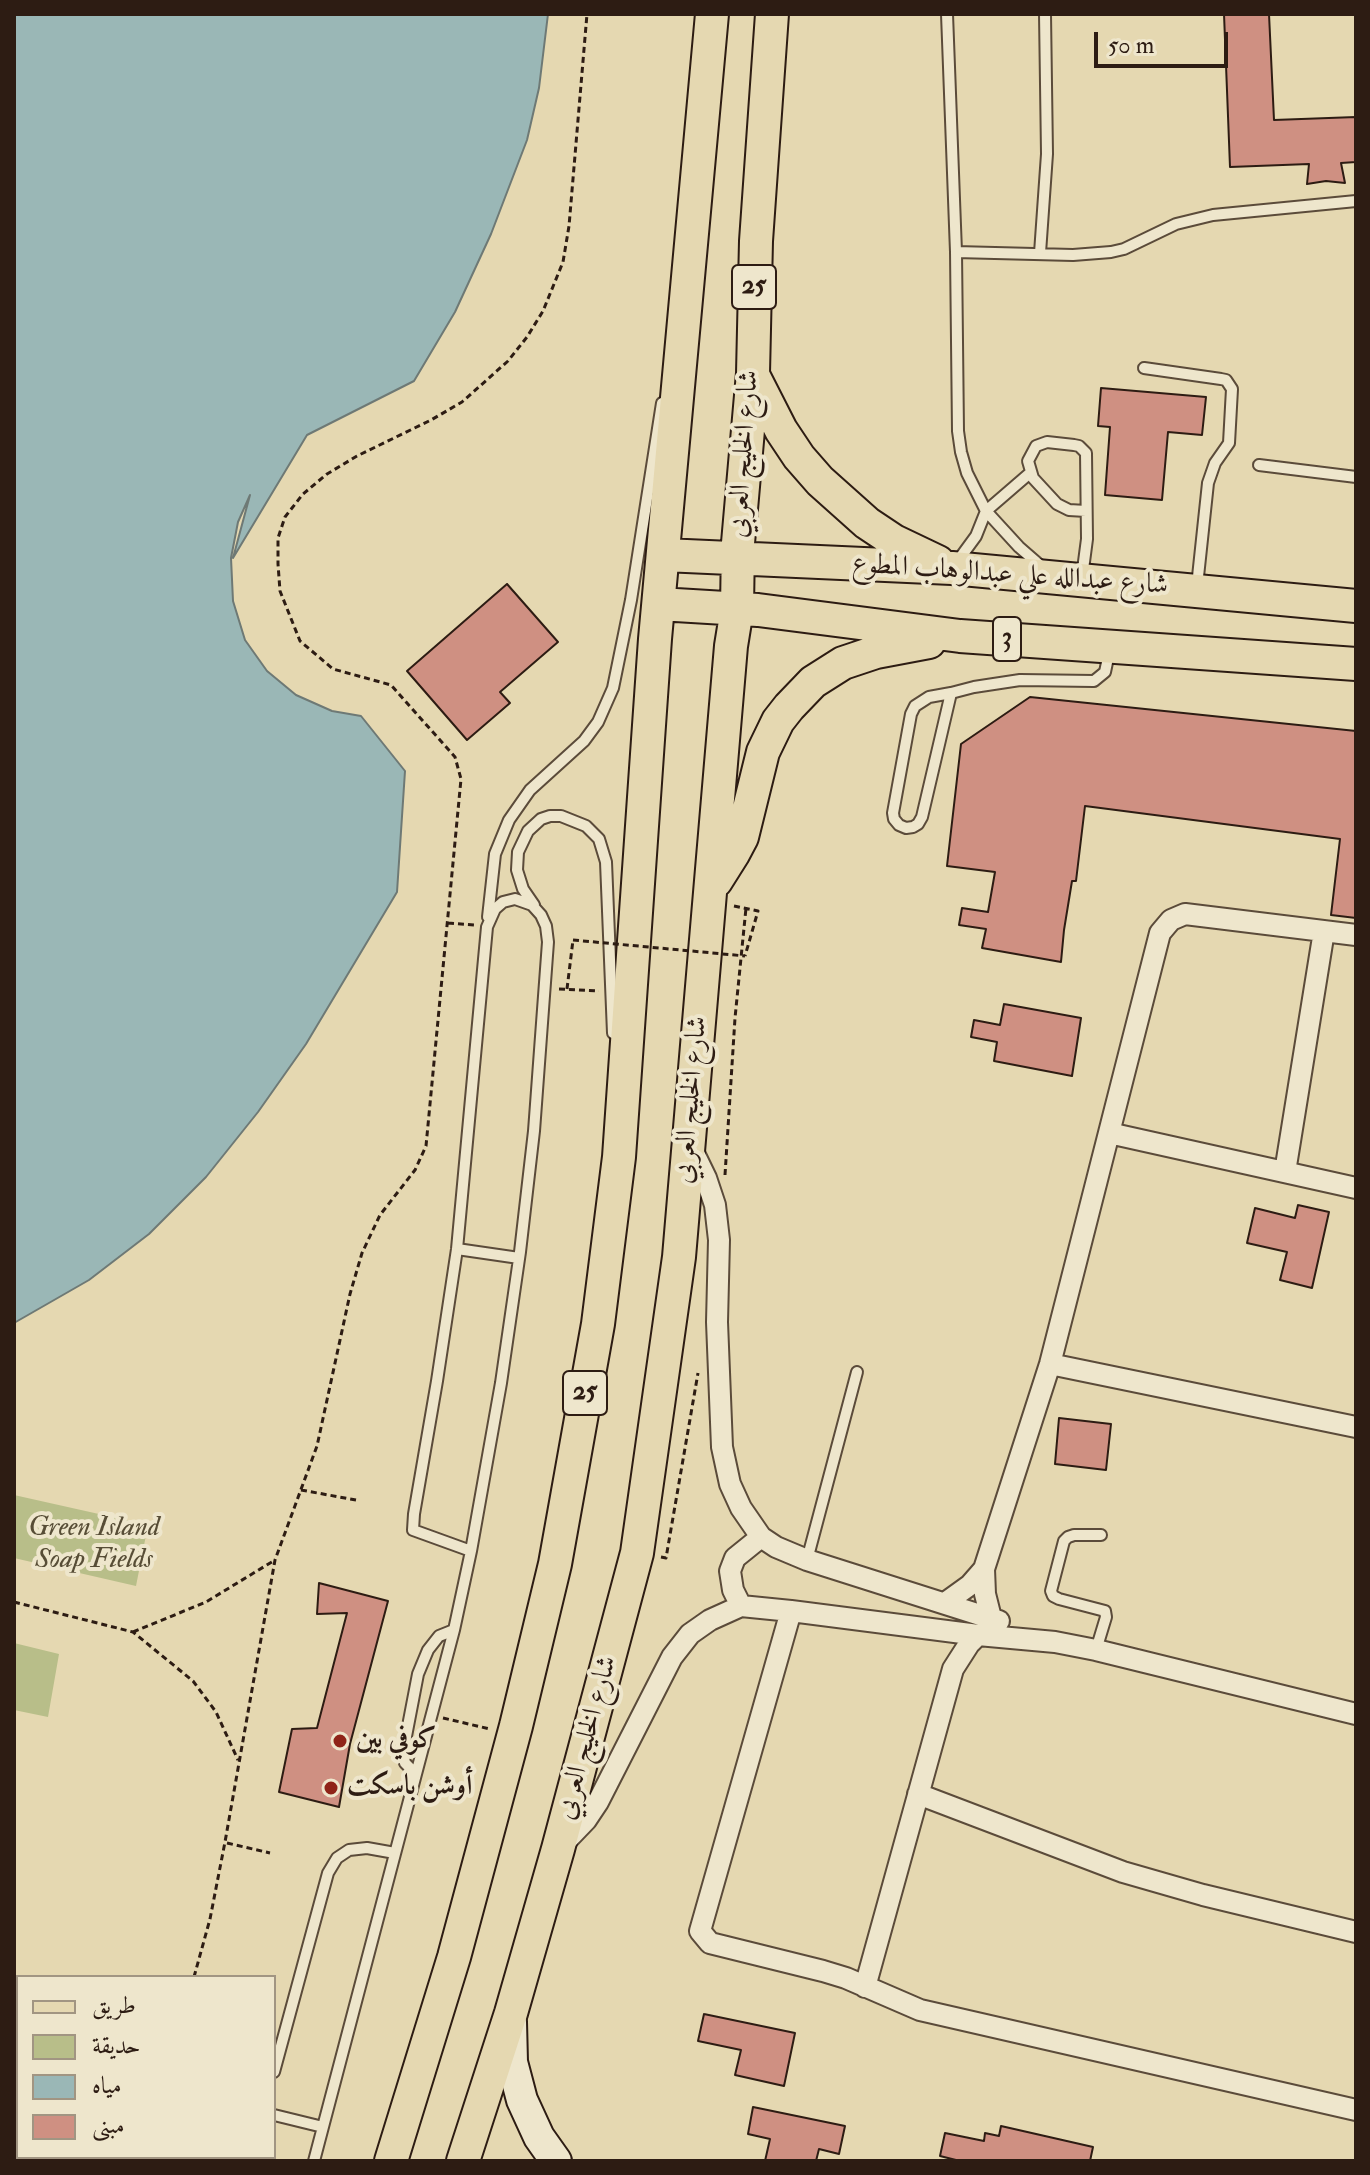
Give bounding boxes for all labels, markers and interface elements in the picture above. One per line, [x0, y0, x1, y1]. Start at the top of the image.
scale bar [1098, 16, 1232, 66]
text: 50 m [1108, 30, 1154, 61]
road number: 25 [732, 265, 776, 309]
street label: شارع الخليج العربي [722, 369, 768, 539]
street label: شارع عبدالله علي عبدالوهاب المطوع [851, 548, 1169, 604]
road number: 3 [993, 617, 1021, 661]
street label: شارع الخليج العربي [668, 1015, 716, 1185]
road number: 25 [563, 1371, 607, 1415]
park label: Green Island Soap Fields [28, 1512, 160, 1578]
street label: شارع الخليج العربي [550, 1652, 626, 1824]
place label: كوفي بين [356, 1724, 437, 1758]
marker: كوفي بين [331, 1732, 349, 1750]
place label: أوشن باسكت [347, 1771, 473, 1805]
marker: أوشن باسكت [322, 1779, 340, 1797]
legend [16, 1975, 276, 2159]
text: طريق [92, 1990, 136, 2021]
text: حديقة [92, 2030, 141, 2061]
text: مياه [92, 2070, 122, 2101]
text: مبنى [92, 2110, 125, 2141]

